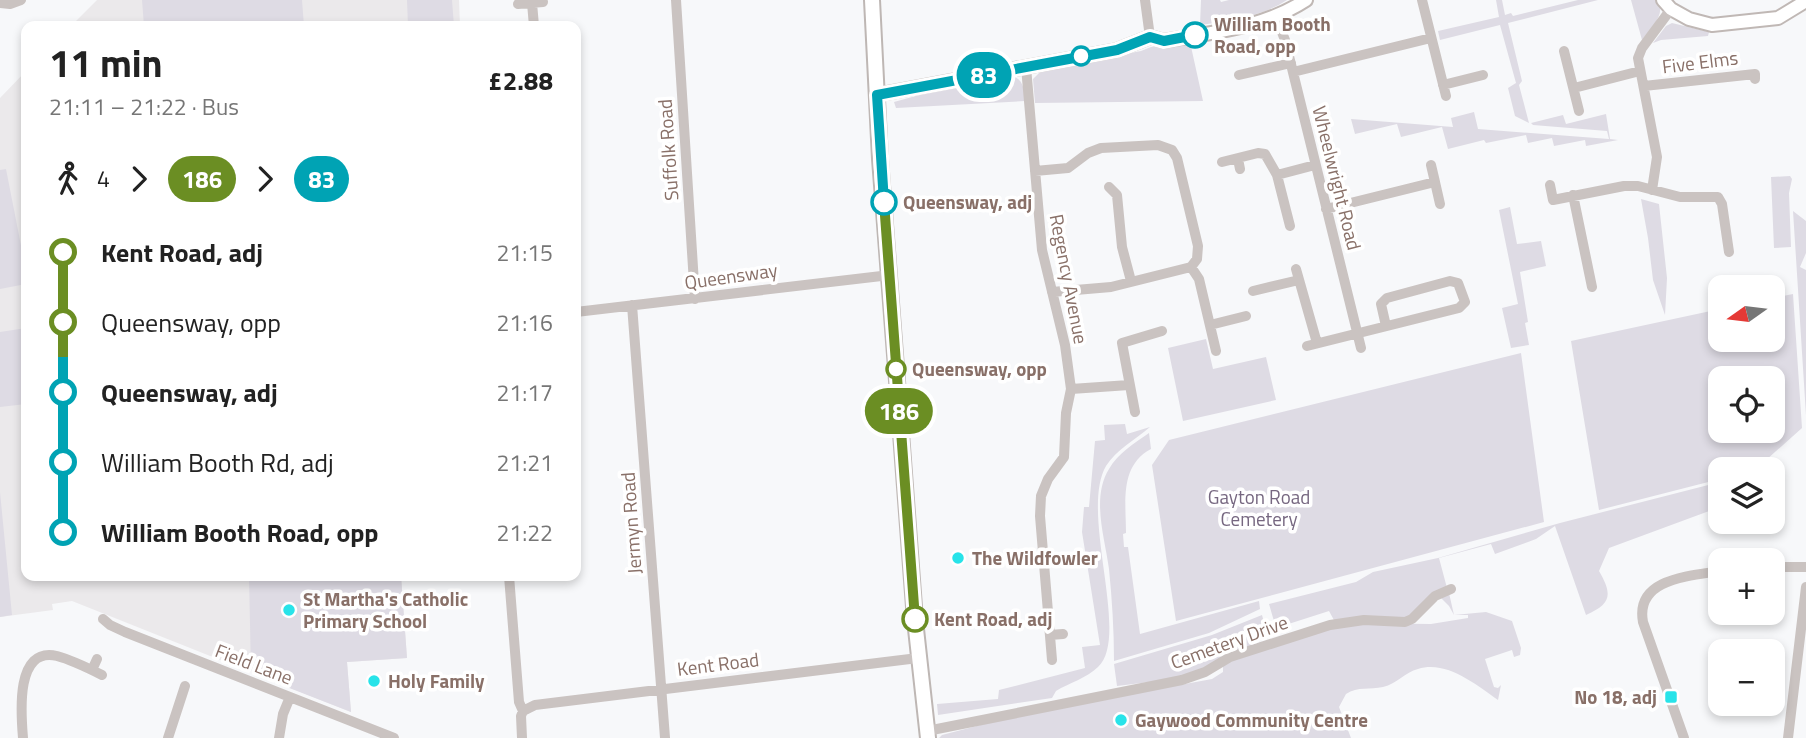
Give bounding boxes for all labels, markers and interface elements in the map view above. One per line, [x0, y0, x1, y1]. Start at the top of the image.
place label: William Booth Road, opp [1214, 9, 1331, 60]
marker: William Booth Road, opp [1182, 22, 1208, 48]
text: 11 min [49, 34, 163, 92]
street label: Five Elms [1660, 42, 1740, 81]
unlabelled marker [1071, 46, 1091, 66]
line badge: 83 [953, 52, 1016, 98]
text: 83 [971, 57, 997, 93]
text: £2.88 [488, 61, 553, 100]
text: 21:11 – 21:22 · Bus [49, 89, 239, 124]
street label: Suffolk Road [649, 98, 686, 202]
street label: Wheelwright Road [1306, 103, 1369, 253]
icon: walk [49, 160, 87, 198]
icon: forward [120, 160, 158, 198]
icon: forward [246, 160, 284, 198]
text: 4 [97, 161, 110, 196]
text: 186 [182, 161, 222, 197]
text: 83 [308, 161, 335, 197]
place label: Queensway, adj [903, 187, 1032, 216]
marker: Queensway, adj [871, 189, 897, 215]
street label: Regency Avenue [1043, 211, 1096, 346]
text: Kent Road, adj [101, 233, 263, 272]
text: 21:15 [496, 235, 553, 270]
street label: Queensway [682, 255, 779, 296]
north arrow [1708, 275, 1785, 352]
map controls [1708, 275, 1785, 716]
text: Queensway, opp [101, 303, 281, 342]
text: 21:16 [496, 305, 553, 340]
place label: Queensway, opp [912, 354, 1047, 383]
marker: Queensway, opp [886, 359, 906, 379]
button: locate [1708, 366, 1785, 443]
text: Queensway, adj [101, 373, 278, 412]
text: 21:17 [496, 375, 553, 410]
line badge: 186 [859, 388, 939, 434]
text: 186 [879, 393, 919, 429]
text: William Booth Rd, adj [101, 443, 334, 482]
text: 21:21 [496, 445, 553, 480]
button: layers [1708, 457, 1785, 534]
street label: Jermyn Road [612, 471, 649, 575]
park label: Gayton Road Cemetery [1208, 482, 1310, 533]
text: William Booth Road, opp [101, 513, 379, 552]
text: 21:22 [496, 515, 553, 550]
place label: The Wildfowler [972, 543, 1098, 572]
button: + [1708, 548, 1785, 625]
marker: The Wildfowler [950, 550, 966, 566]
place label: St Martha's Catholic Primary School [303, 584, 468, 635]
marker: St Martha's Catholic Primary School [281, 602, 297, 618]
place label: Kent Road, adj [934, 604, 1052, 633]
marker: Kent Road, adj [902, 606, 928, 632]
street label: Cemetery Drive [1166, 607, 1292, 676]
street label: Field Lane [211, 636, 297, 692]
button: − [1708, 639, 1785, 716]
street label: Kent Road [675, 644, 761, 683]
place label: Holy Family [388, 666, 485, 695]
marker: Holy Family [366, 673, 382, 689]
place label: No 18, adj [1574, 682, 1657, 711]
marker: No 18, adj [1663, 689, 1679, 705]
place label: Gaywood Community Centre [1135, 705, 1368, 734]
marker: Gaywood Community Centre [1113, 712, 1129, 728]

